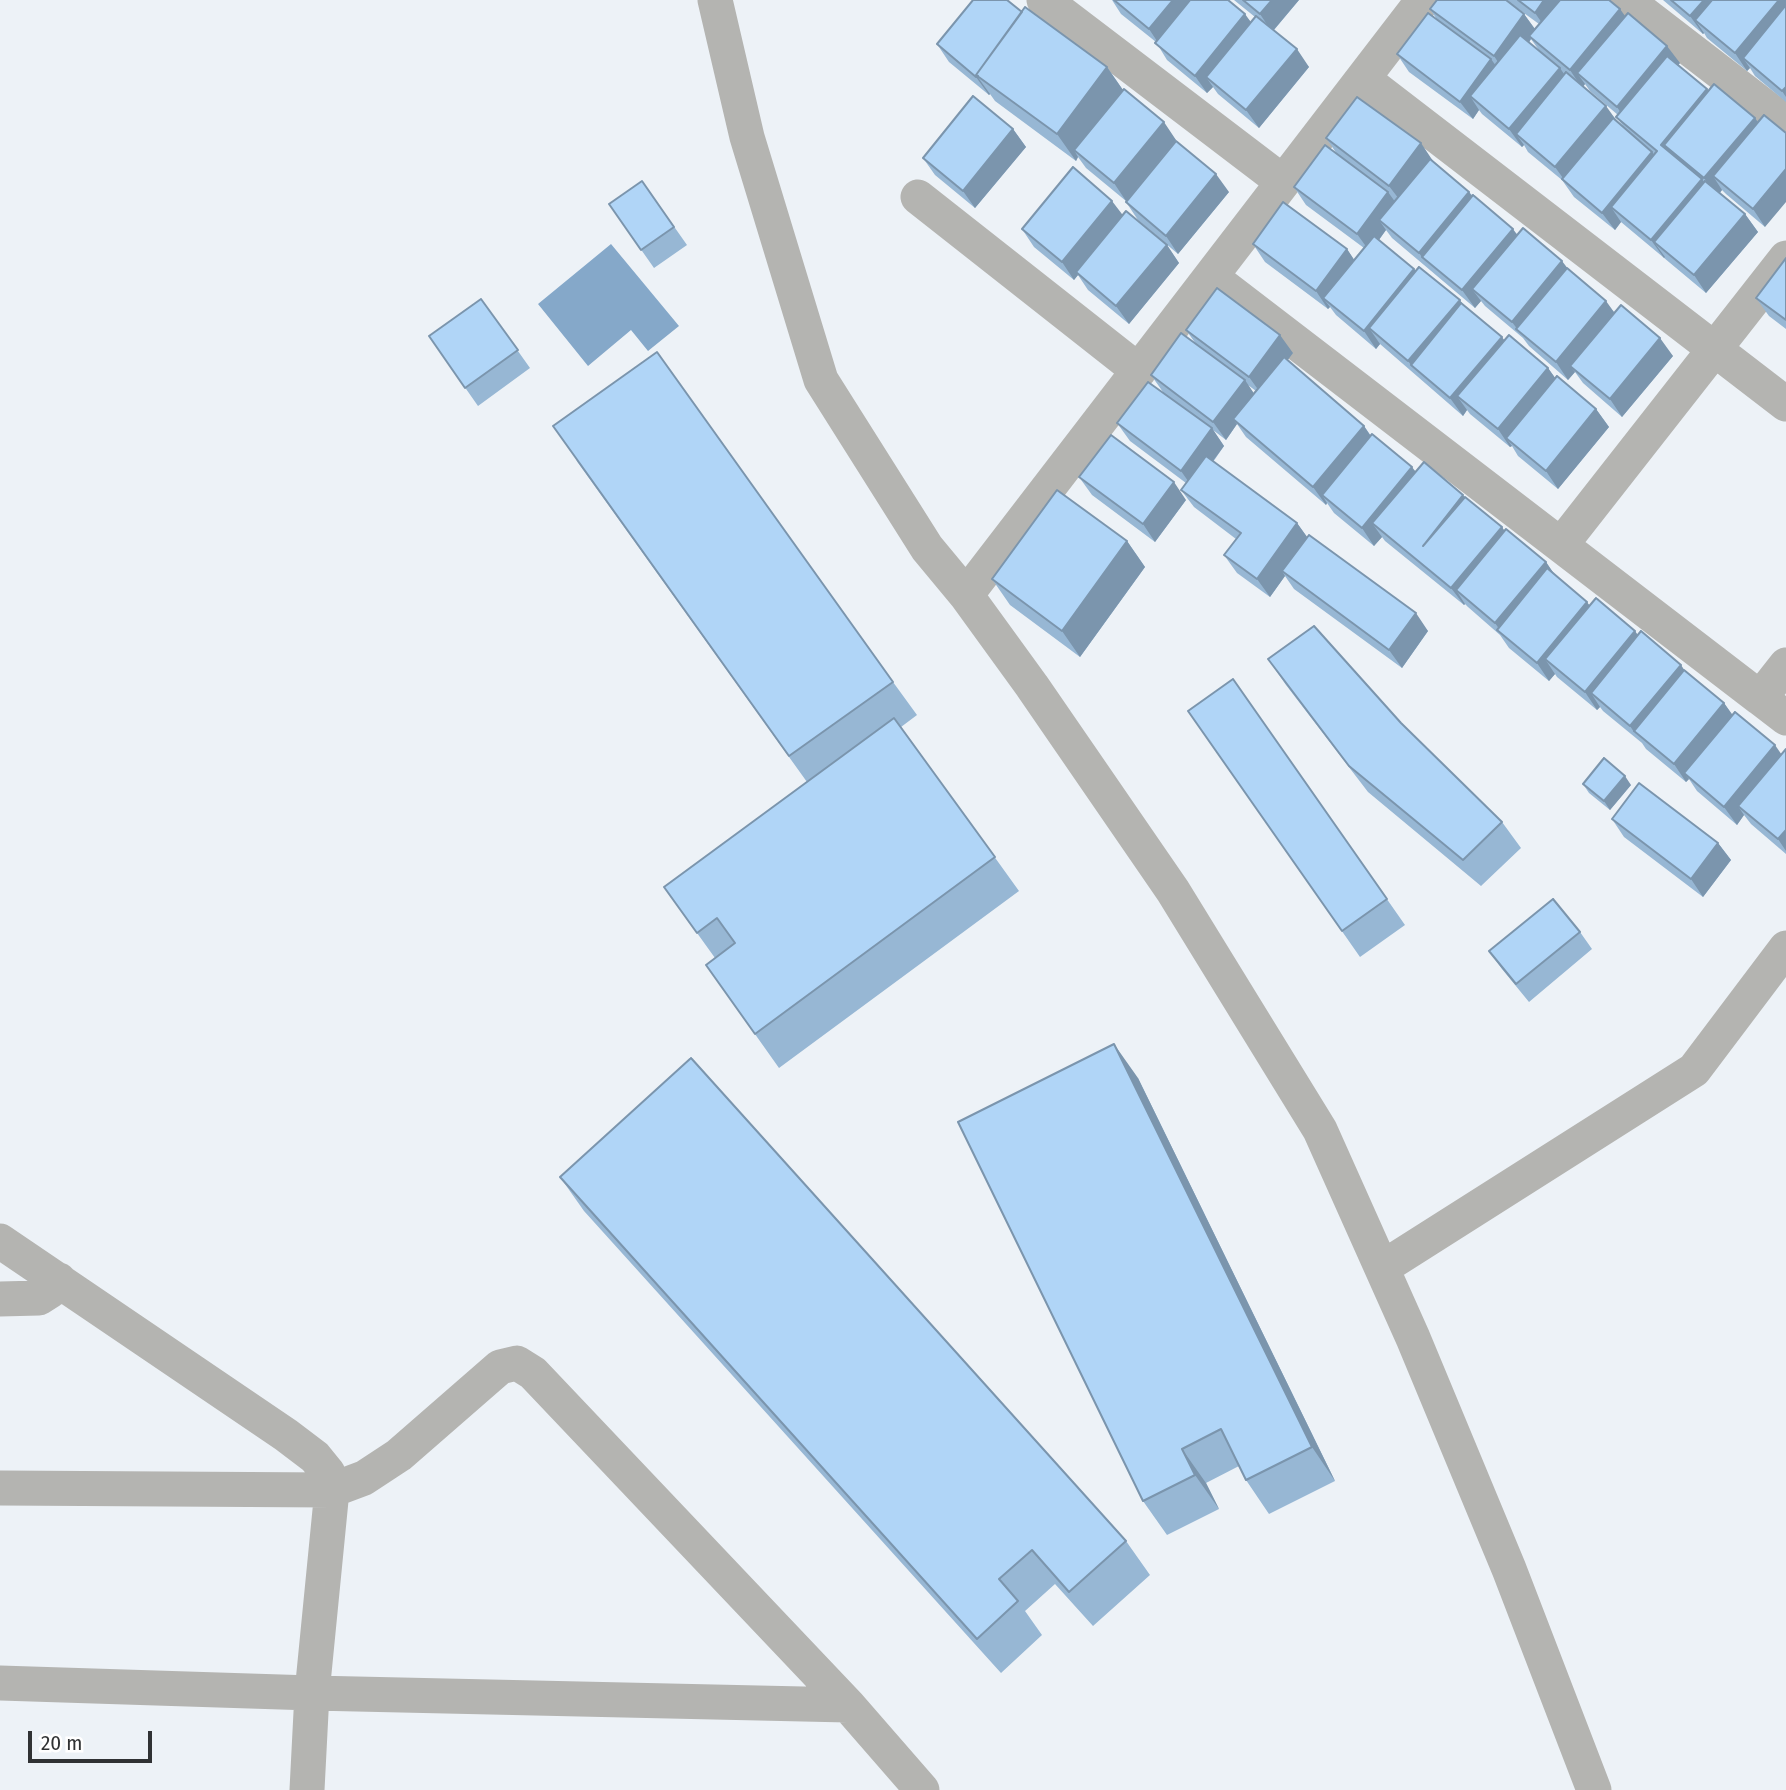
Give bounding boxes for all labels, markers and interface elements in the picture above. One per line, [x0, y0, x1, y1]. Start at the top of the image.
scale bar [32, 1716, 156, 1760]
text: 20 m [41, 1730, 82, 1756]

